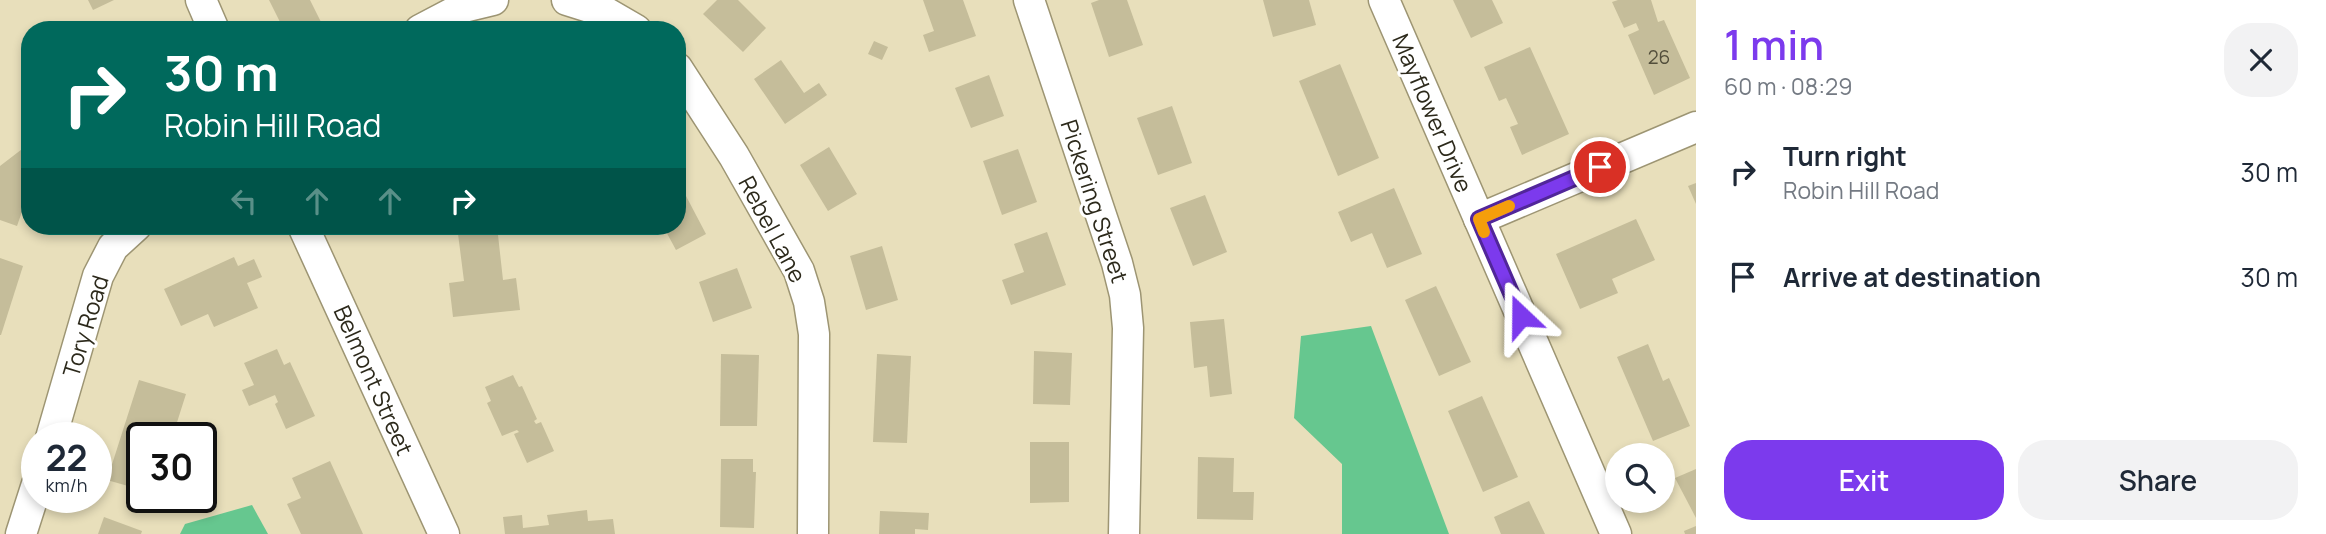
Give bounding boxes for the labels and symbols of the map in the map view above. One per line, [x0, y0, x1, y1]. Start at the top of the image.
street label: Mayflower Drive [1385, 29, 1481, 197]
house number: 26 [1648, 44, 1670, 70]
street label: Pickering Street [1054, 115, 1136, 287]
pin [1570, 137, 1630, 197]
street label: Rebel Lane [732, 170, 814, 288]
street label: Tory Road [54, 271, 116, 381]
position arrow [1484, 279, 1558, 353]
street label: Belmont Street [327, 300, 421, 460]
speed limit sign: 30 [126, 422, 217, 513]

